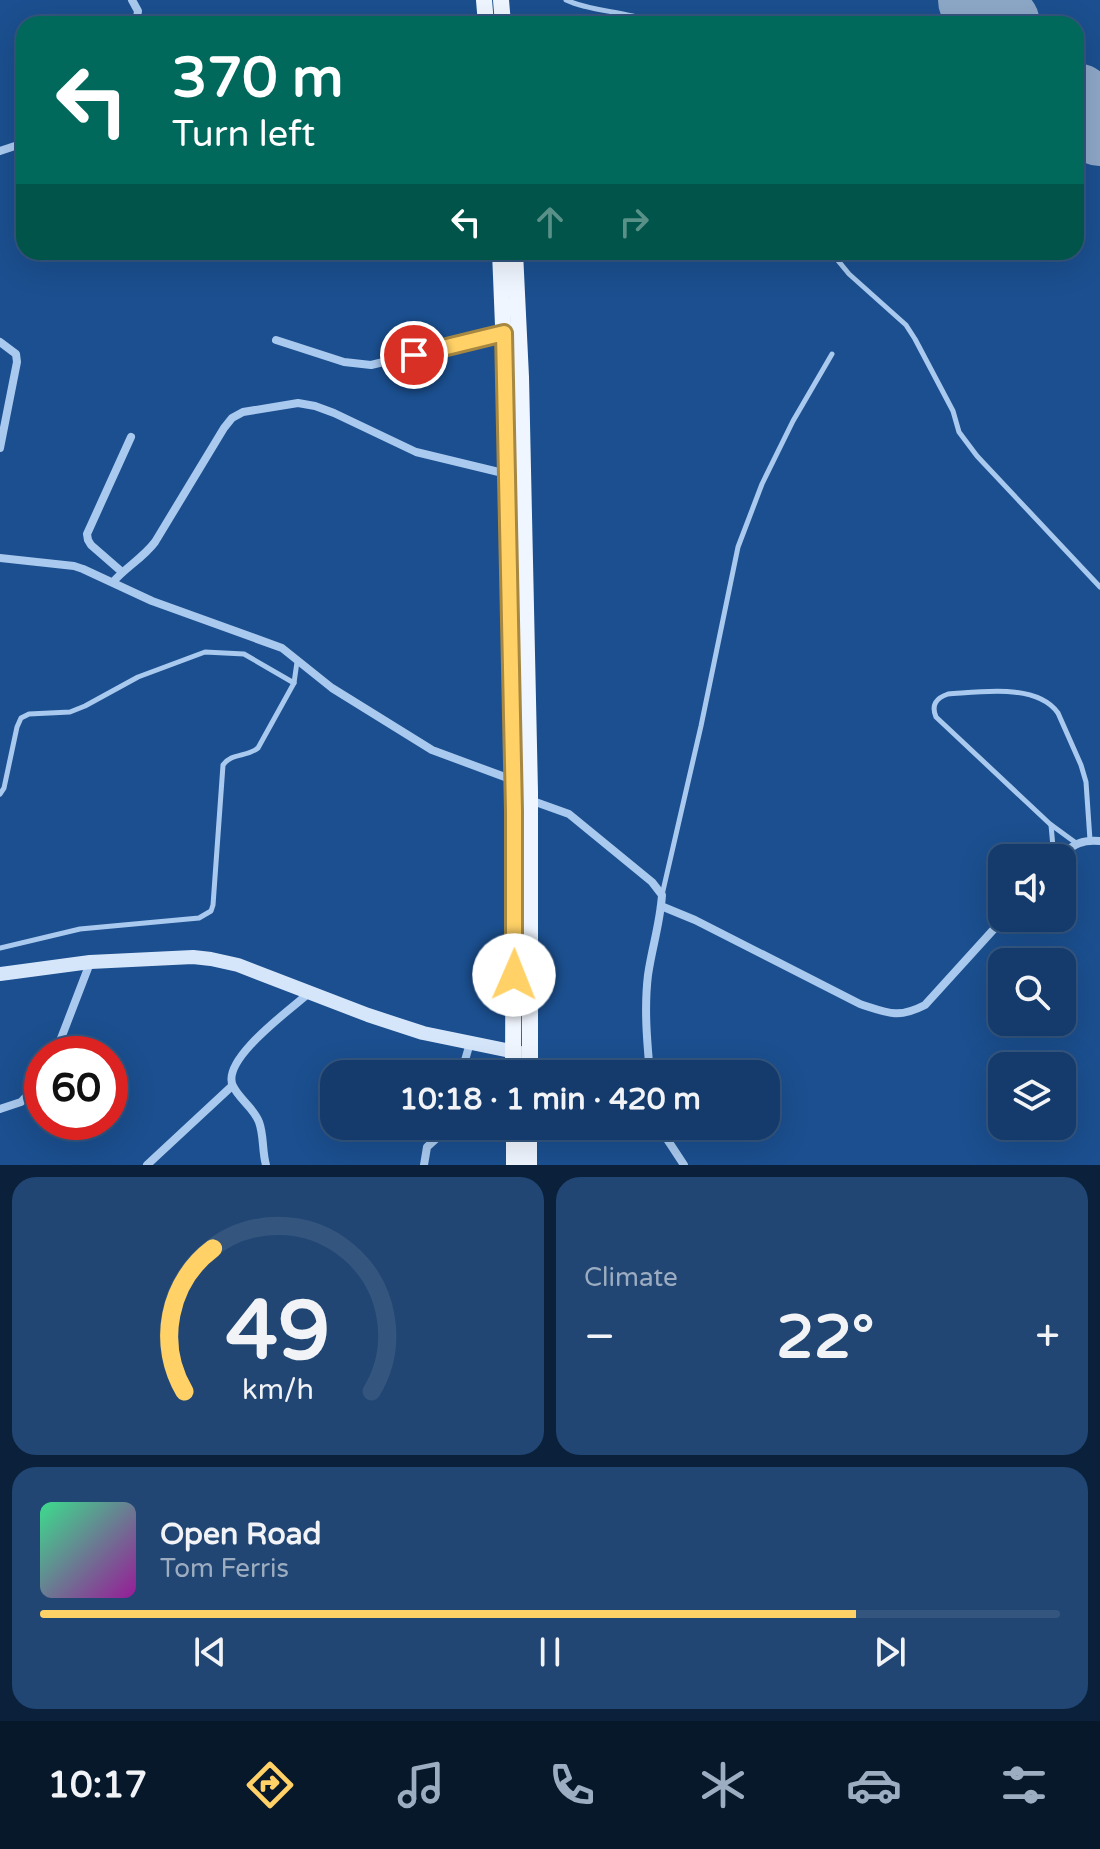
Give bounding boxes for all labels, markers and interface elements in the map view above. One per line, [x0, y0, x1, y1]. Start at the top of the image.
text: 370 m [172, 45, 343, 112]
icon: left [40, 48, 144, 152]
text: Turn left [172, 113, 315, 156]
icon: left [444, 200, 488, 244]
icon: ahead [528, 200, 572, 244]
icon: right [612, 200, 656, 244]
pin [380, 321, 448, 389]
icon: arrive [392, 333, 436, 377]
map controls [988, 844, 1076, 1140]
button: sound [988, 844, 1076, 932]
position arrow [472, 933, 556, 1017]
button: search [988, 948, 1076, 1036]
speed limit sign: 60 [24, 1036, 128, 1140]
button: layers [988, 1052, 1076, 1140]
text: 10:18 · 1 min · 420 m [399, 1081, 701, 1118]
text: Climate [584, 1262, 678, 1293]
text: 49 [226, 1282, 330, 1382]
text: 22° [776, 1302, 874, 1374]
text: − [584, 1311, 615, 1364]
text: + [1035, 1311, 1060, 1364]
text: km/h [242, 1373, 314, 1407]
text: Open Road [160, 1516, 321, 1553]
text: Tom Ferris [160, 1553, 289, 1584]
icon: previous [188, 1630, 232, 1674]
icon: pause [528, 1630, 572, 1674]
icon: next [868, 1630, 912, 1674]
icon: directions [242, 1757, 298, 1813]
icon: music [393, 1757, 449, 1813]
icon: phone [544, 1757, 600, 1813]
icon: climate [695, 1757, 751, 1813]
icon: car [846, 1757, 902, 1813]
icon: filters [996, 1757, 1052, 1813]
text: 10:17 [47, 1764, 147, 1807]

